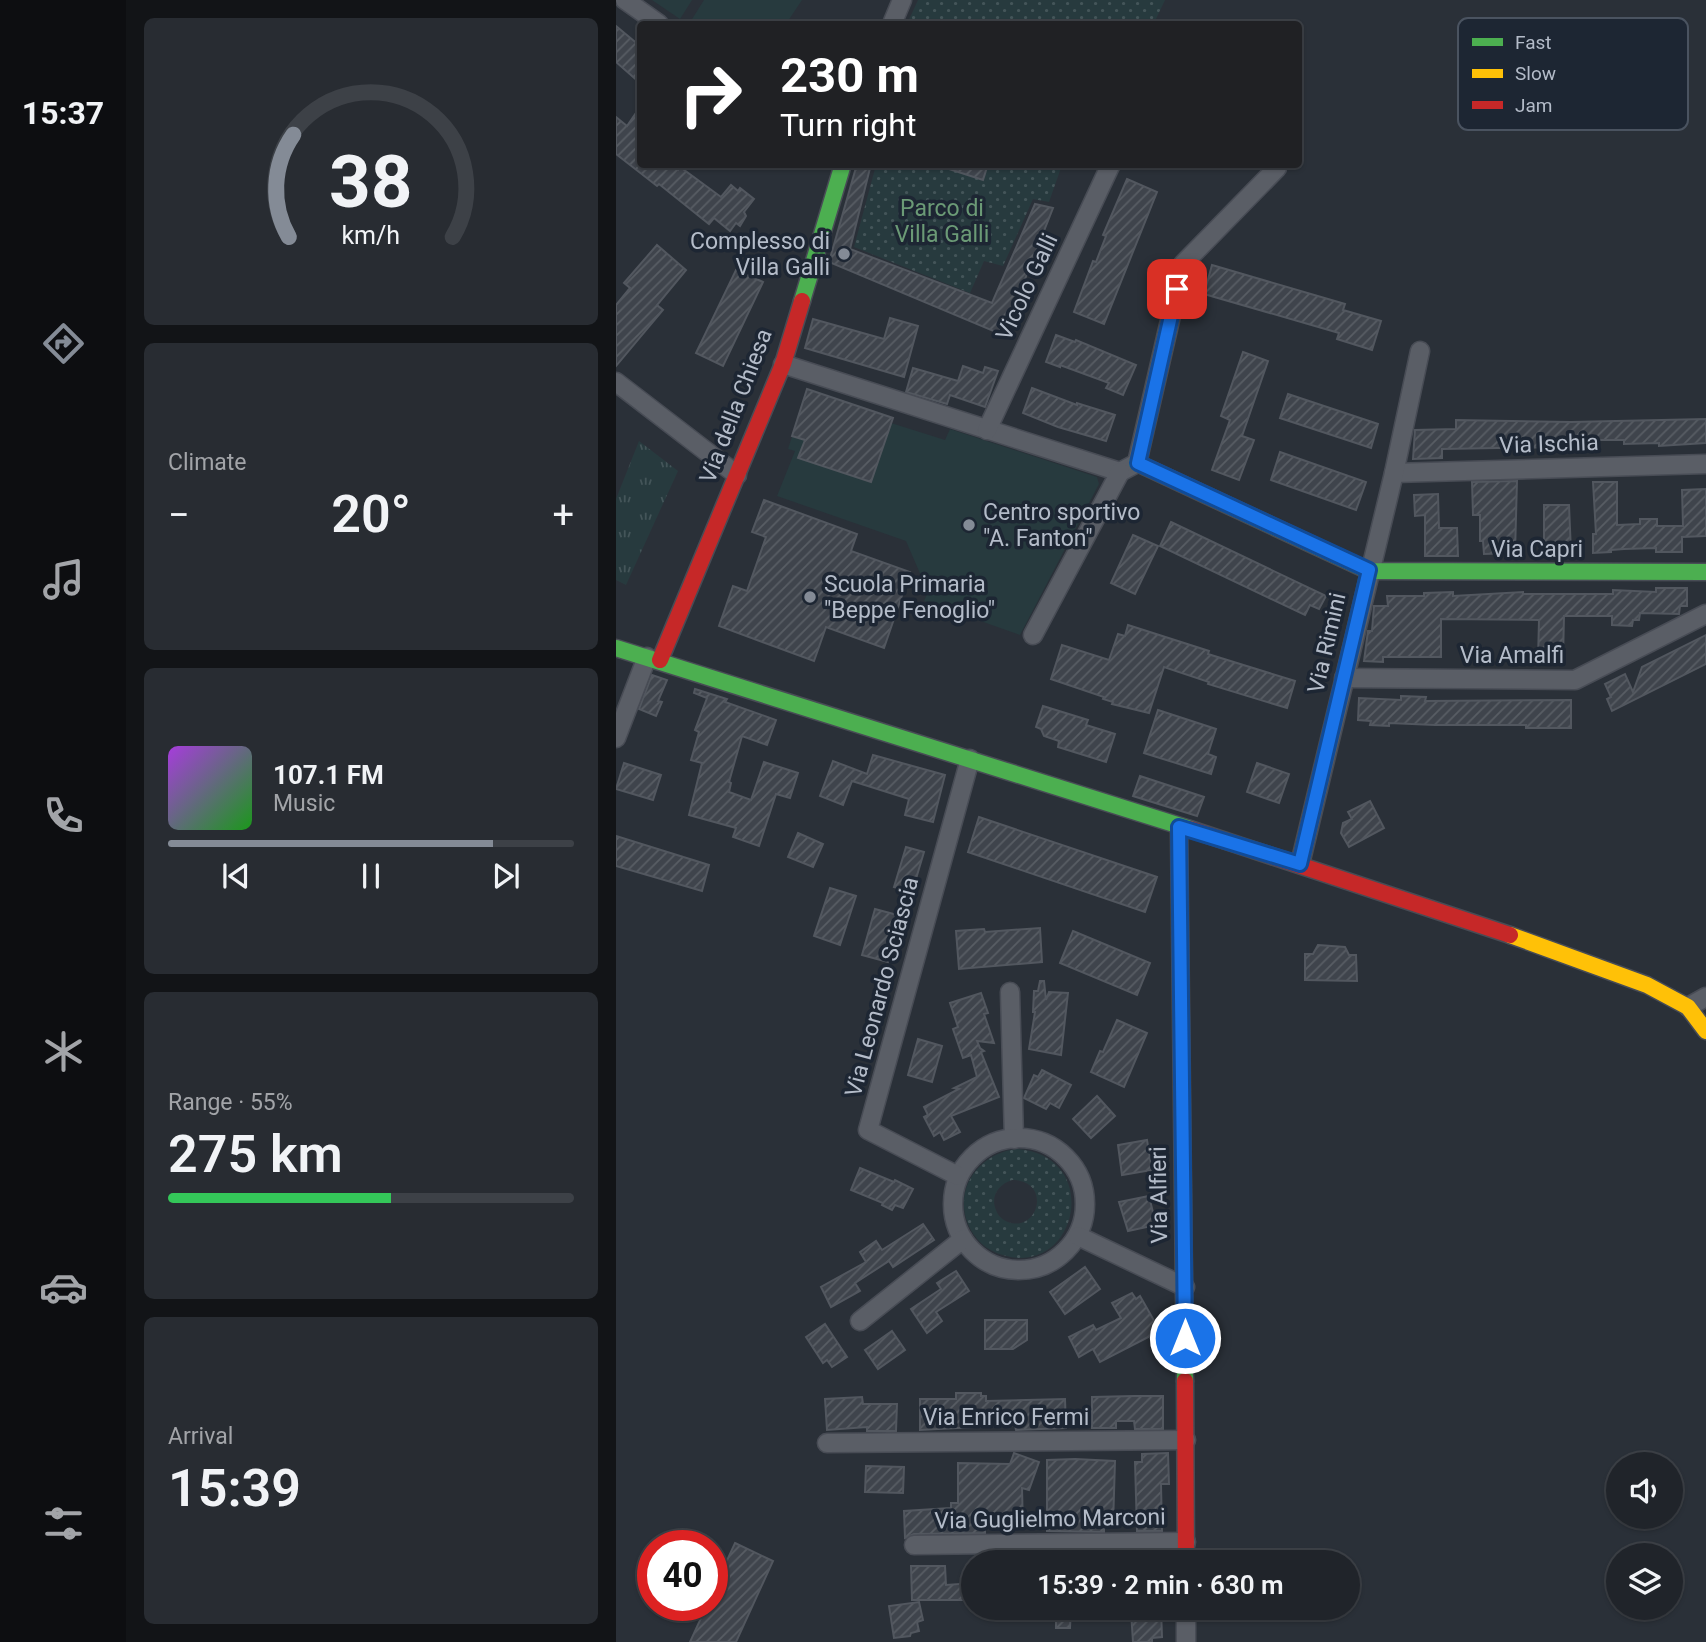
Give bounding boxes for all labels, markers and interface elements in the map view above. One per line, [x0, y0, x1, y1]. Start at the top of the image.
legend [1458, 18, 1688, 130]
text: Fast [1515, 31, 1552, 54]
text: 230 m [780, 47, 919, 104]
icon: right [665, 49, 756, 140]
text: Slow [1515, 62, 1556, 85]
text: 15:37 [22, 94, 104, 132]
text: Jam [1515, 94, 1552, 117]
text: Turn right [780, 106, 916, 144]
text: 38 [329, 140, 413, 226]
park label: Parco di Villa Galli [895, 195, 989, 248]
text: km/h [342, 221, 400, 250]
place label: Complesso di Villa Galli [690, 228, 830, 281]
street label: Vicolo Galli [991, 229, 1063, 345]
marker: Complesso di Villa Galli [836, 246, 852, 262]
pin [1147, 259, 1207, 319]
icon: arrive [1158, 270, 1196, 308]
icon: directions [39, 319, 88, 368]
street label: Via della Chiesa [694, 325, 778, 487]
street label: Via Ischia [1499, 429, 1599, 459]
text: Climate [168, 449, 247, 476]
text: 20° [331, 484, 411, 545]
text: − [168, 493, 190, 537]
text: + [552, 493, 574, 537]
place label: Centro sportivo "A. Fanton" [983, 499, 1140, 552]
marker: Centro sportivo "A. Fanton" [961, 517, 977, 533]
street label: Via Capri [1491, 536, 1583, 563]
icon: music [39, 555, 88, 604]
place label: Scuola Primaria "Beppe Fenoglio" [824, 571, 995, 624]
marker: Scuola Primaria "Beppe Fenoglio" [802, 589, 818, 605]
street label: Via Rimini [1302, 590, 1352, 696]
street label: Via Amalfi [1460, 642, 1564, 669]
text: 107.1 FM [273, 760, 384, 790]
text: Music [273, 790, 335, 817]
icon: phone [39, 791, 88, 840]
icon: previous [217, 857, 255, 895]
icon: pause [352, 857, 390, 895]
icon: next [487, 857, 525, 895]
street label: Via Leonardo Sciascia [840, 874, 924, 1100]
icon: climate [39, 1027, 88, 1076]
text: Range · 55% [168, 1089, 293, 1116]
text: 275 km [168, 1124, 343, 1185]
street label: Via Alfieri [1145, 1146, 1173, 1244]
icon: car [39, 1263, 88, 1312]
position arrow [1148, 1301, 1222, 1375]
street label: Via Enrico Fermi [923, 1404, 1089, 1431]
text: Arrival [168, 1423, 233, 1450]
map controls [1606, 1452, 1683, 1620]
button: sound [1606, 1452, 1683, 1529]
text: 15:39 [168, 1458, 301, 1519]
icon: filters [39, 1499, 88, 1548]
street label: Via Guglielmo Marconi [934, 1503, 1166, 1535]
speed limit sign: 40 [637, 1530, 728, 1621]
button: layers [1606, 1543, 1683, 1620]
text: 15:39 · 2 min · 630 m [1037, 1570, 1284, 1600]

